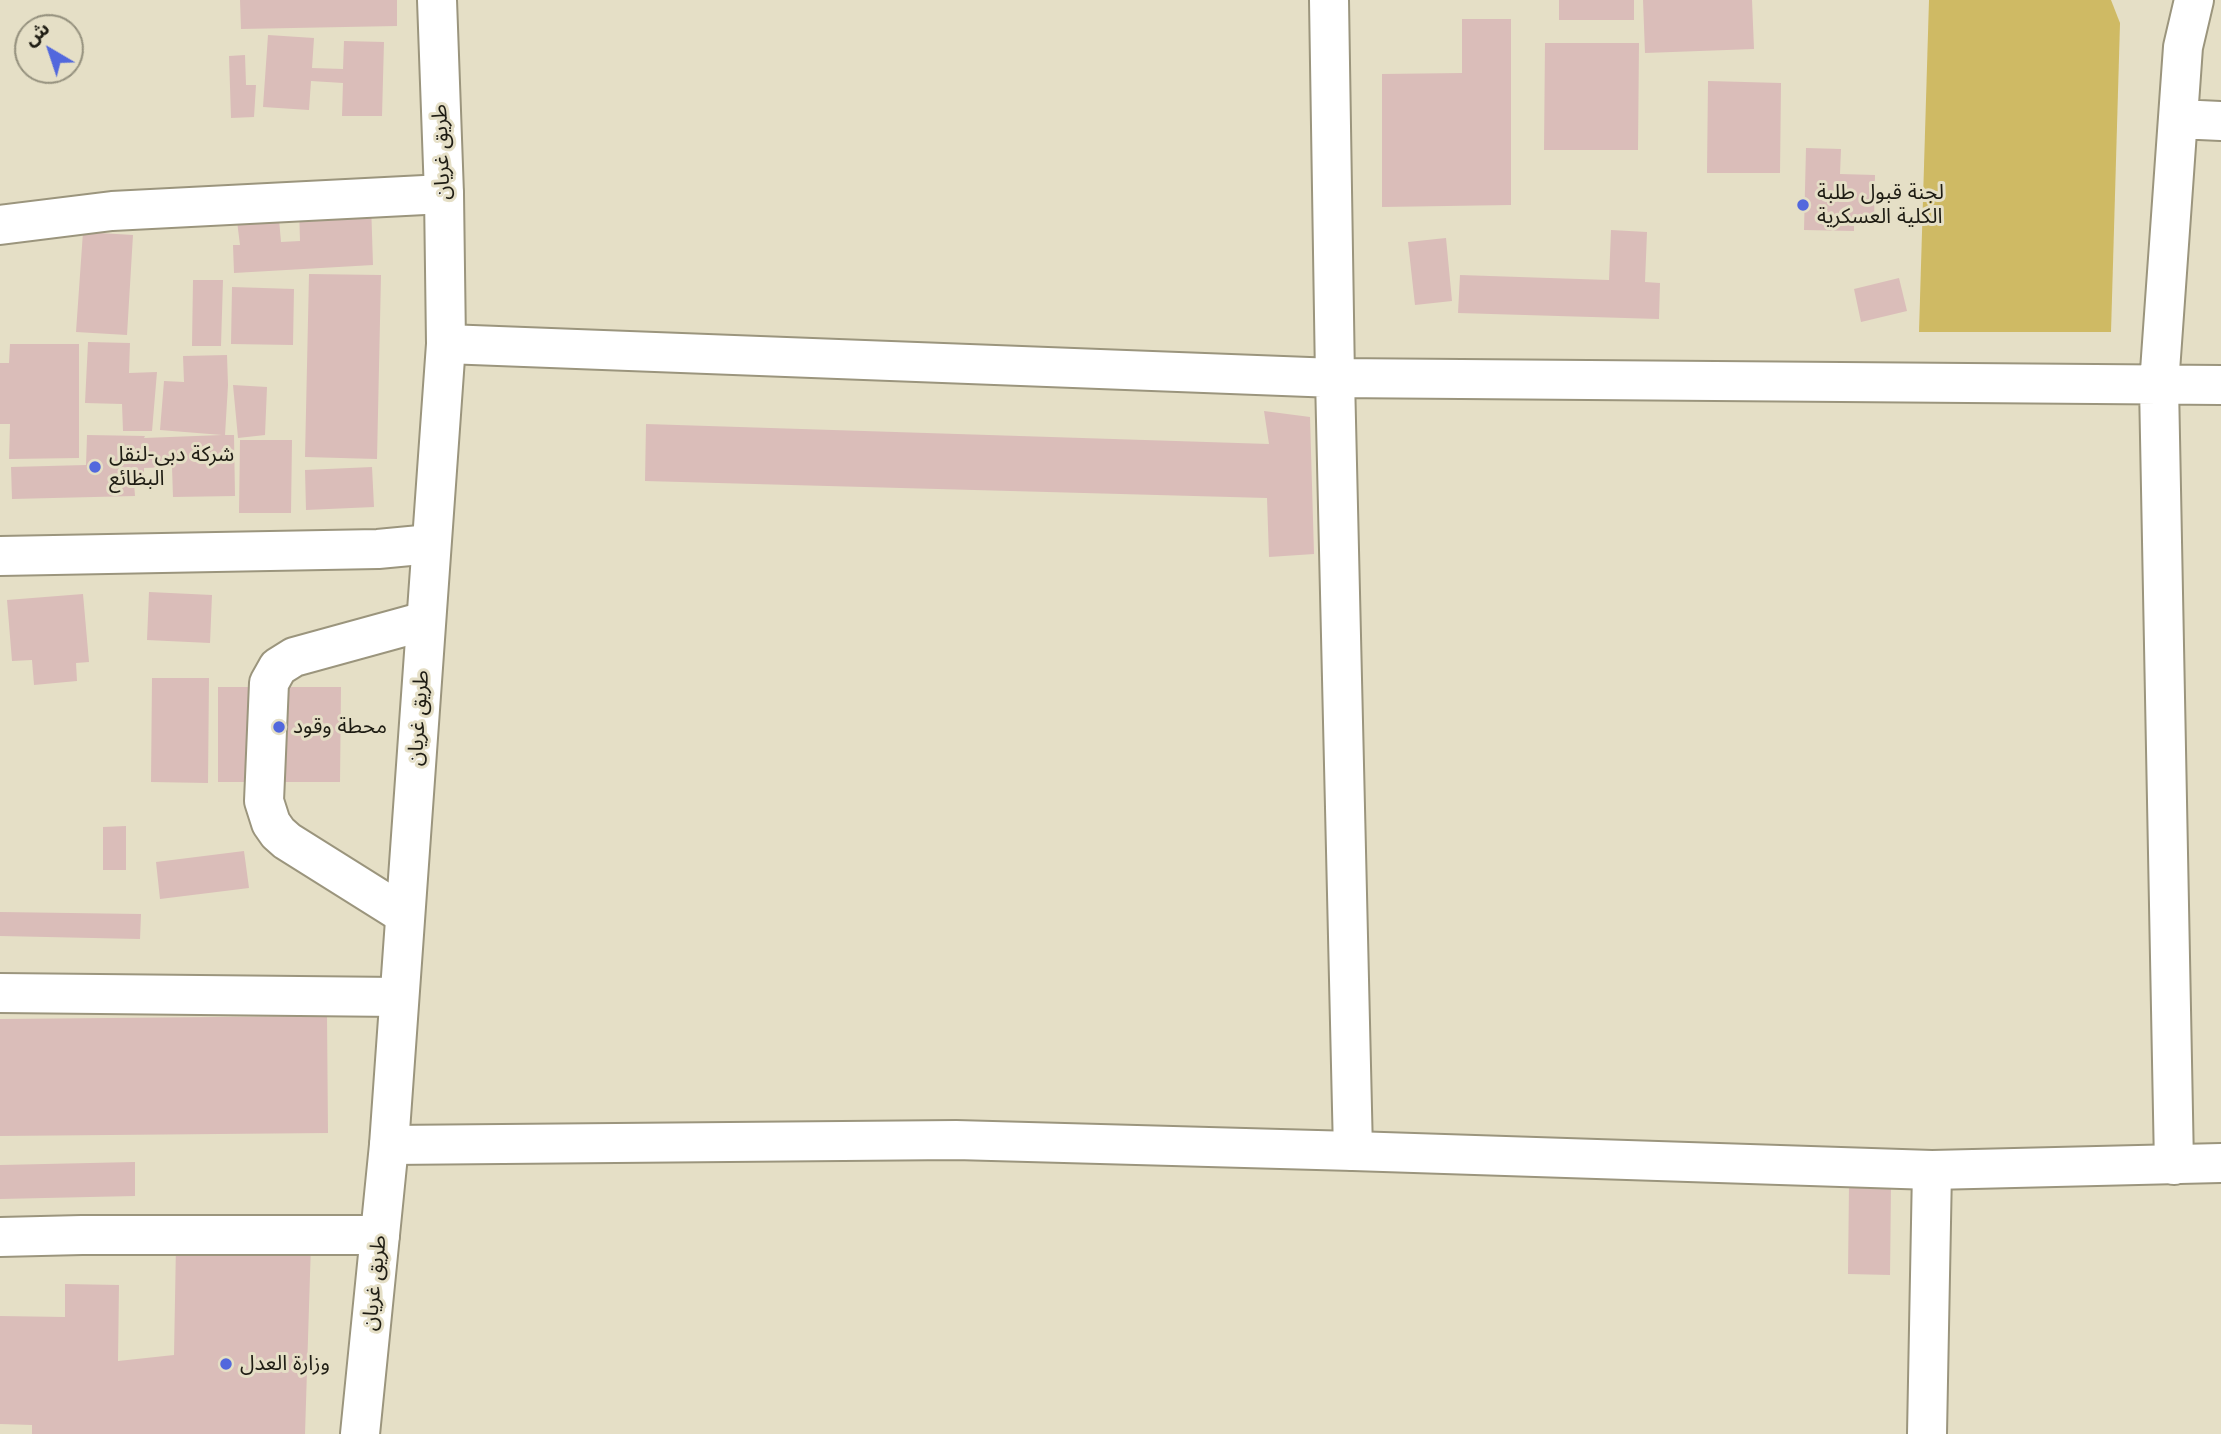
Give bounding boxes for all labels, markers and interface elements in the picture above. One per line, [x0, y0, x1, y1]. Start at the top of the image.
north arrow [14, 14, 84, 84]
text: ش [20, 17, 53, 50]
street label: طريق غريان [428, 104, 456, 200]
place label: لجنة قبول طلبة الكلية العسكرية [1817, 180, 1944, 230]
marker: لجنة قبول طلبة الكلية العسكرية [1795, 197, 1811, 213]
place label: شركة دبي-لنقل البظائع [109, 442, 234, 492]
marker: شركة دبي-لنقل البظائع [87, 459, 103, 475]
street label: طريق غريان [403, 669, 435, 767]
place label: محطة وقود [293, 714, 387, 740]
marker: محطة وقود [271, 719, 287, 735]
street label: طريق غريان [357, 1234, 393, 1332]
place label: وزارة العدل [240, 1351, 330, 1377]
marker: وزارة العدل [218, 1356, 234, 1372]

